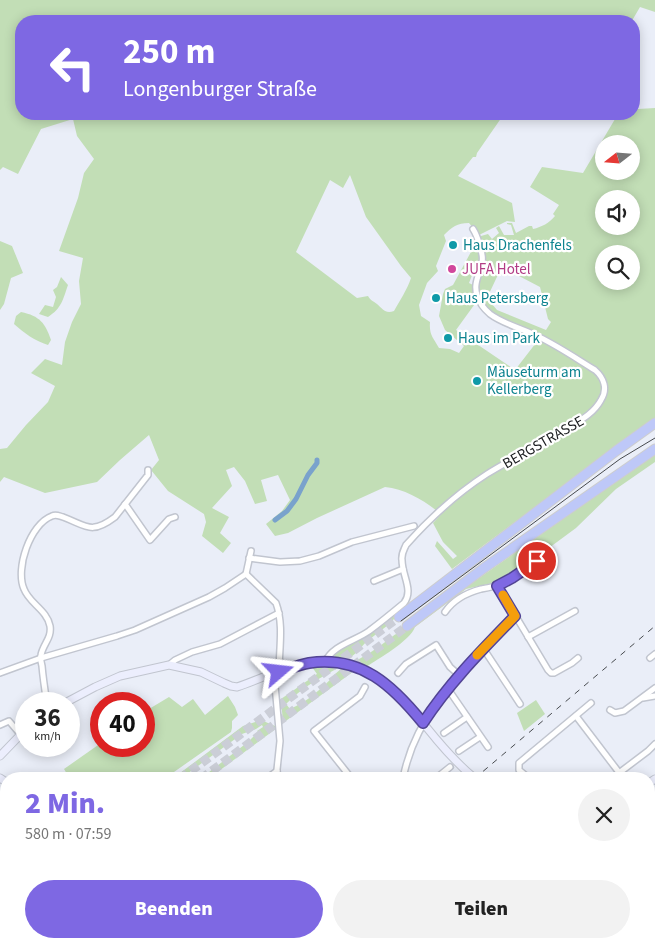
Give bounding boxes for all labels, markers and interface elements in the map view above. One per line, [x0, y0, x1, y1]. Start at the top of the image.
text: 250 m [123, 27, 215, 77]
icon: left [40, 35, 105, 100]
text: Longenburger Straße [123, 73, 317, 105]
north arrow [595, 135, 640, 180]
map controls [595, 135, 640, 290]
button: sound [595, 190, 640, 235]
place label: Haus Drachenfels [463, 235, 572, 256]
marker: Haus Drachenfels [447, 239, 459, 251]
button: search [595, 245, 640, 290]
place label: JUFA Hotel [462, 259, 531, 280]
marker: JUFA Hotel [446, 263, 458, 275]
place label: Haus Petersberg [446, 288, 549, 309]
marker: Haus Petersberg [430, 292, 442, 304]
place label: Haus im Park [458, 328, 541, 349]
marker: Haus im Park [442, 332, 454, 344]
place label: Mäuseturm am Kellerberg [487, 362, 581, 400]
marker: Mäuseturm am Kellerberg [471, 375, 483, 387]
street label: BERGSTRASSE [499, 411, 588, 474]
pin [516, 540, 558, 582]
icon: arrive [523, 547, 551, 575]
position arrow [252, 645, 304, 697]
speed limit sign: 40 [90, 692, 155, 757]
text: 36 [34, 700, 61, 736]
text: km/h [34, 728, 61, 745]
text: 2 Min. [25, 782, 105, 825]
button: close [578, 789, 630, 841]
text: 580 m · 07:59 [25, 823, 112, 845]
button: Beenden [25, 880, 323, 938]
button: Teilen [333, 880, 630, 938]

